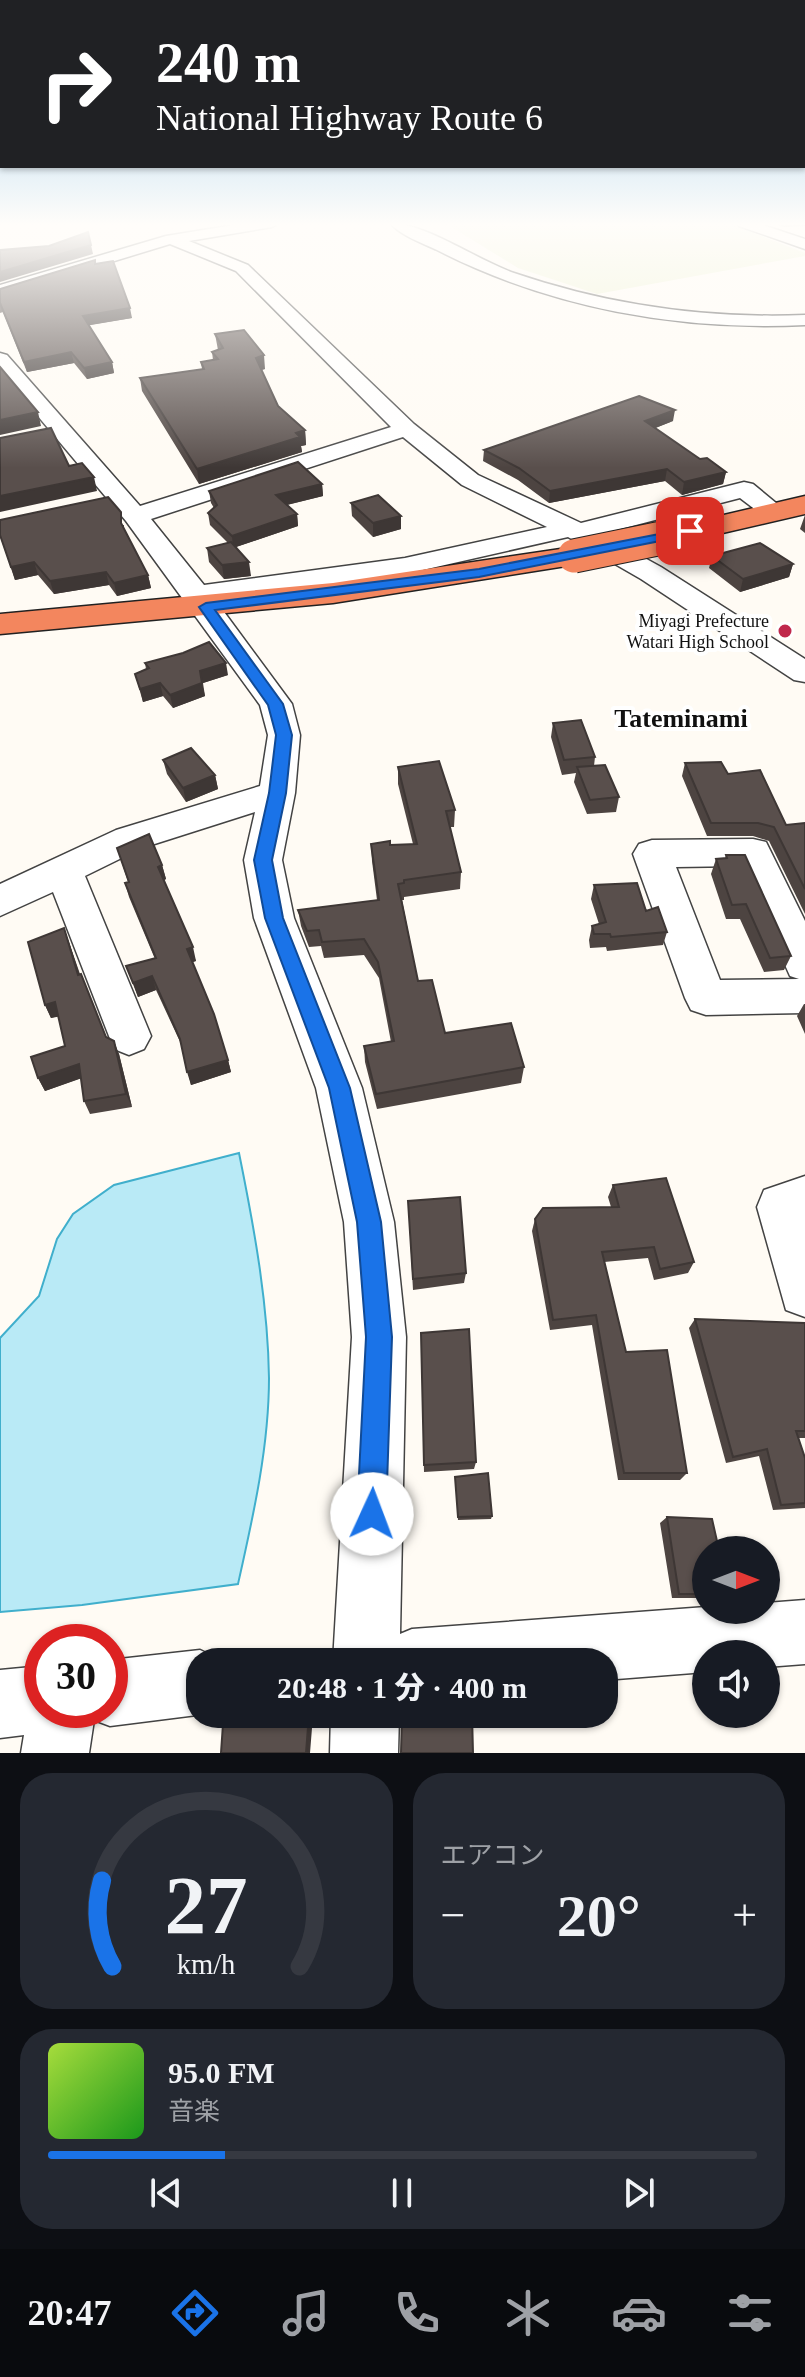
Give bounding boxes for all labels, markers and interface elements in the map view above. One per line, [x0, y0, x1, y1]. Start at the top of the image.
icon: right [24, 32, 128, 136]
text: 240 m [156, 32, 301, 94]
text: National Highway Route 6 [156, 98, 543, 138]
pin [656, 497, 724, 565]
icon: arrive [668, 509, 712, 553]
place label: Miyagi Prefecture Watari High School [626, 611, 769, 652]
marker: Miyagi Prefecture Watari High School [776, 622, 794, 640]
district label: Tateminami [614, 704, 748, 733]
position arrow [330, 1472, 414, 1556]
north arrow [692, 1536, 780, 1624]
map controls [692, 1536, 780, 1728]
speed limit sign: 30 [24, 1624, 128, 1728]
button: sound [692, 1640, 780, 1728]
text: 20:48 · 1 分 · 400 m [277, 1671, 527, 1704]
text: エアコン [441, 1841, 545, 1870]
text: 27 [165, 1859, 248, 1951]
text: 20° [557, 1883, 641, 1949]
text: − [441, 1891, 465, 1940]
text: + [732, 1891, 757, 1940]
text: km/h [177, 1949, 236, 1980]
text: 95.0 FM [168, 2056, 275, 2089]
text: 音楽 [168, 2097, 220, 2126]
icon: previous [144, 2171, 188, 2215]
icon: pause [380, 2171, 424, 2215]
icon: next [617, 2171, 661, 2215]
icon: directions [167, 2285, 223, 2341]
icon: music [278, 2285, 334, 2341]
icon: phone [389, 2285, 445, 2341]
icon: climate [500, 2285, 556, 2341]
icon: car [611, 2285, 667, 2341]
icon: filters [722, 2285, 778, 2341]
text: 20:47 [28, 2293, 112, 2333]

